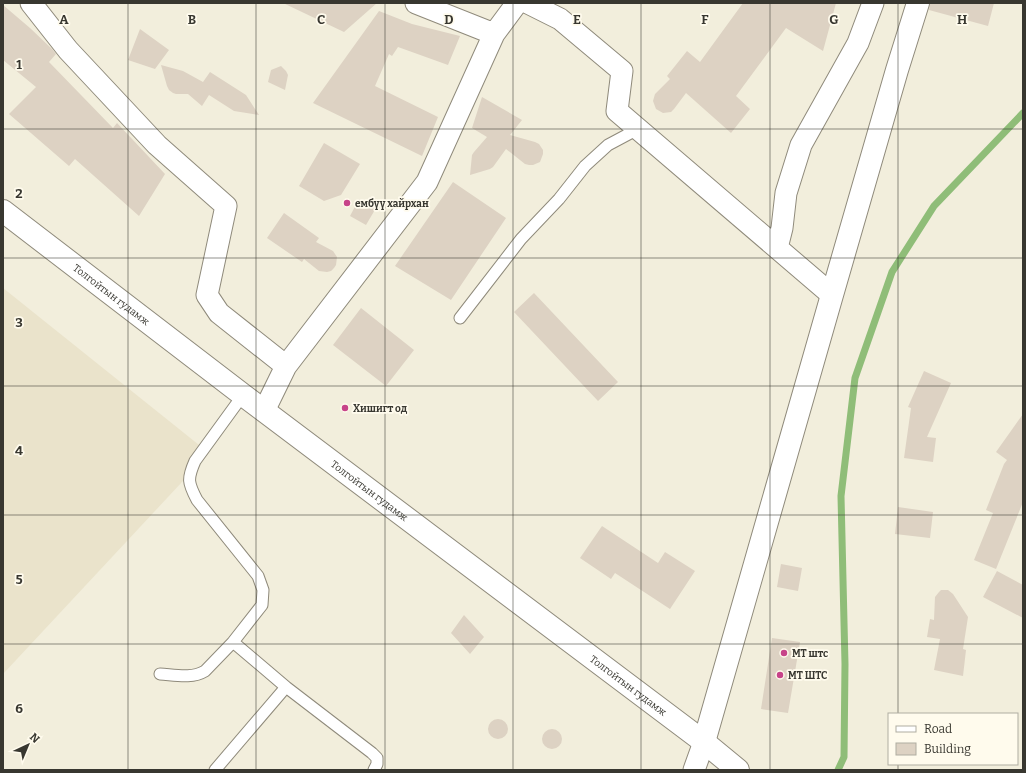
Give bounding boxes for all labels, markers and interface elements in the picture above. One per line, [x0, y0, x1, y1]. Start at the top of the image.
text: A [59, 12, 69, 27]
text: B [188, 12, 196, 27]
text: C [317, 12, 325, 27]
text: D [444, 12, 454, 27]
text: E [573, 12, 581, 27]
text: F [701, 12, 709, 27]
text: G [829, 12, 839, 27]
text: H [957, 12, 967, 27]
text: 1 [16, 57, 22, 72]
text: 2 [15, 186, 23, 201]
marker: ембүү хайрхан [342, 198, 352, 208]
place label: ембүү хайрхан [355, 198, 429, 210]
street label: Толгойтын гудамж [71, 262, 152, 329]
text: 3 [15, 315, 23, 330]
marker: Хишигт од [340, 403, 350, 413]
place label: Хишигт од [353, 403, 408, 415]
text: 4 [15, 443, 23, 458]
street label: Толгойтын гудамж [328, 458, 410, 524]
text: 5 [15, 572, 23, 587]
marker: МТ штс [779, 648, 789, 658]
place label: МТ штс [792, 648, 828, 660]
street label: Толгойтын гудамж [587, 653, 669, 719]
marker: MТ ШТС [775, 670, 785, 680]
place label: MТ ШТС [788, 670, 827, 682]
text: 6 [15, 701, 23, 716]
legend [888, 713, 1018, 765]
text: Road [924, 722, 952, 736]
north arrow [8, 725, 48, 765]
text: N [27, 731, 43, 746]
text: Building [924, 742, 971, 756]

